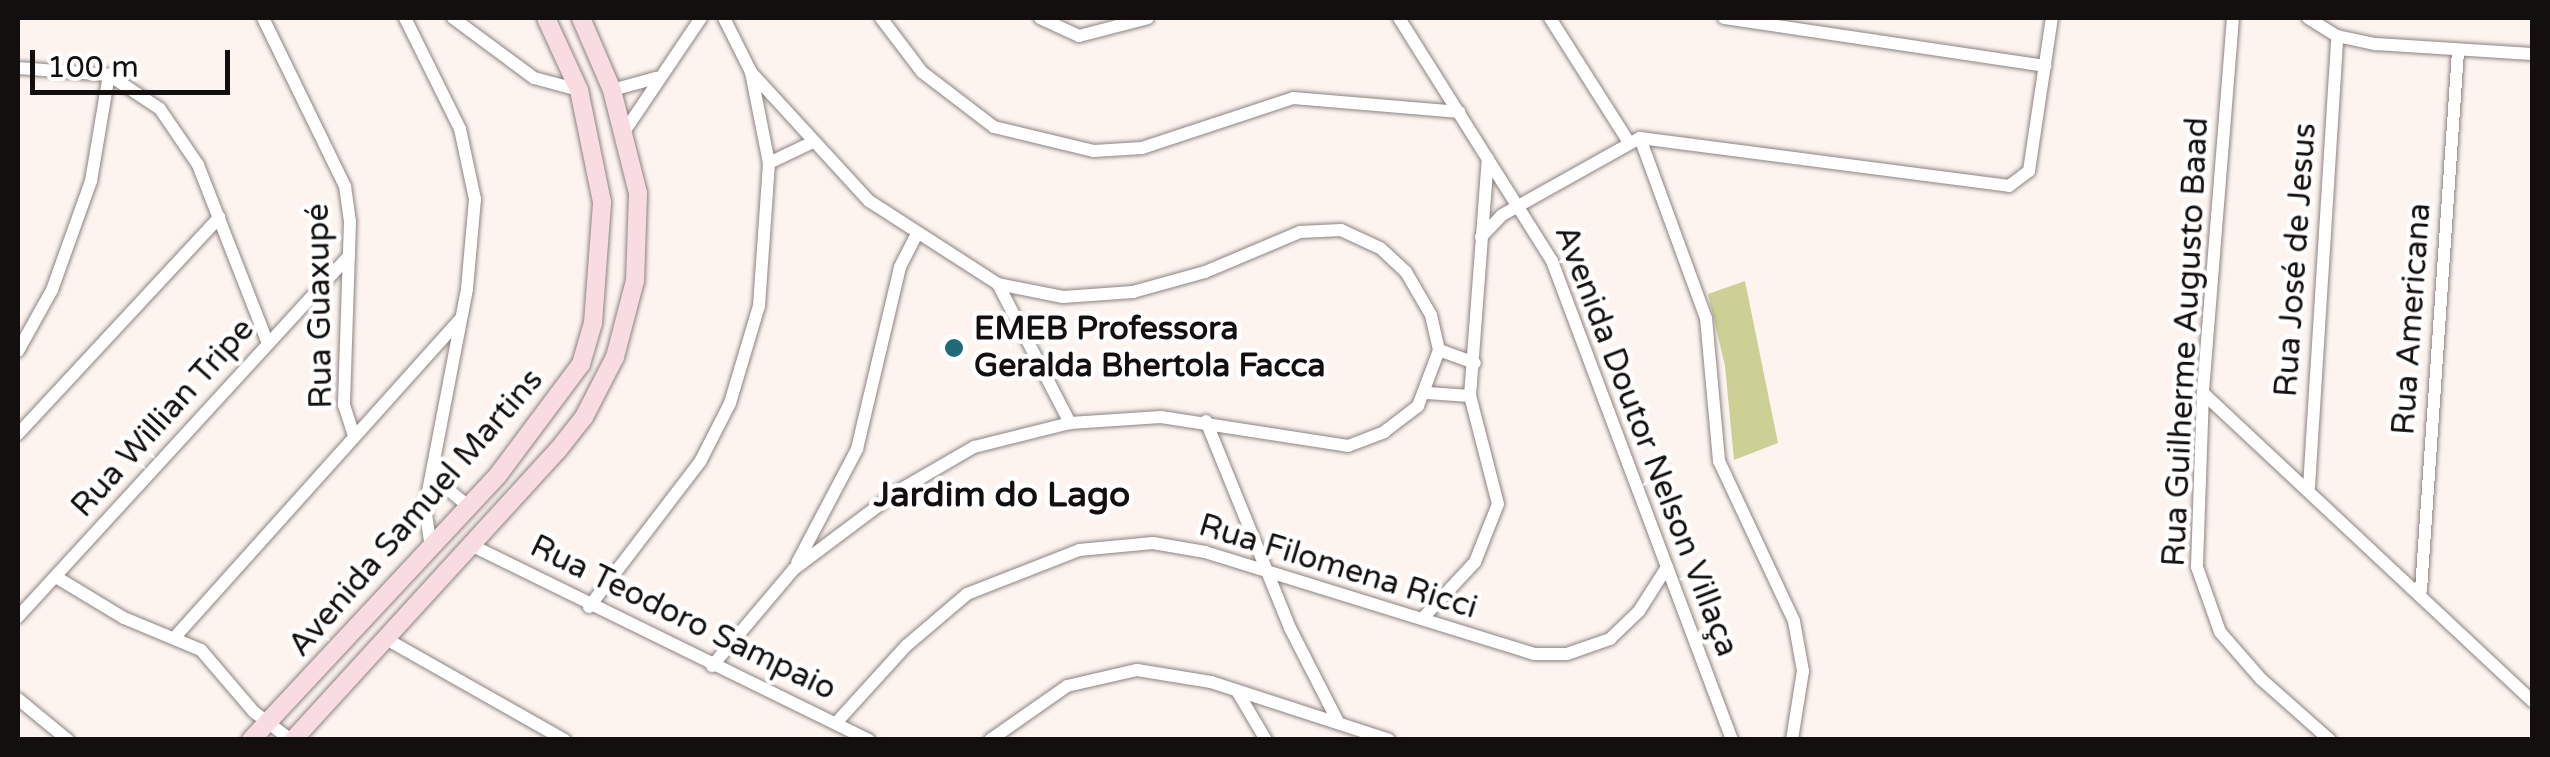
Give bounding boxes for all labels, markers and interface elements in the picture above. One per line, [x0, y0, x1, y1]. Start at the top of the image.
scale bar [35, 30, 235, 92]
text: 100 m [47, 49, 139, 86]
street label: Rua Guilherme Augusto Baad [2155, 116, 2217, 568]
street label: Rua José de Jesus [2267, 122, 2325, 398]
street label: Rua Americana [2385, 202, 2439, 436]
street label: Rua Guaxupé [299, 203, 341, 409]
street label: Avenida Doutor Nelson Villaça [1546, 220, 1746, 662]
street label: Rua Willian Tripe [64, 311, 262, 525]
place label: EMEB Professora Geralda Bhertola Facca [974, 311, 1326, 386]
marker: EMEB Professora Geralda Bhertola Facca [943, 337, 965, 359]
street label: Avenida Samuel Martins [281, 361, 551, 665]
district label: Jardim do Lago [874, 474, 1130, 516]
street label: Rua Filomena Ricci [1194, 506, 1482, 628]
street label: Rua Teodoro Sampaio [524, 527, 842, 709]

